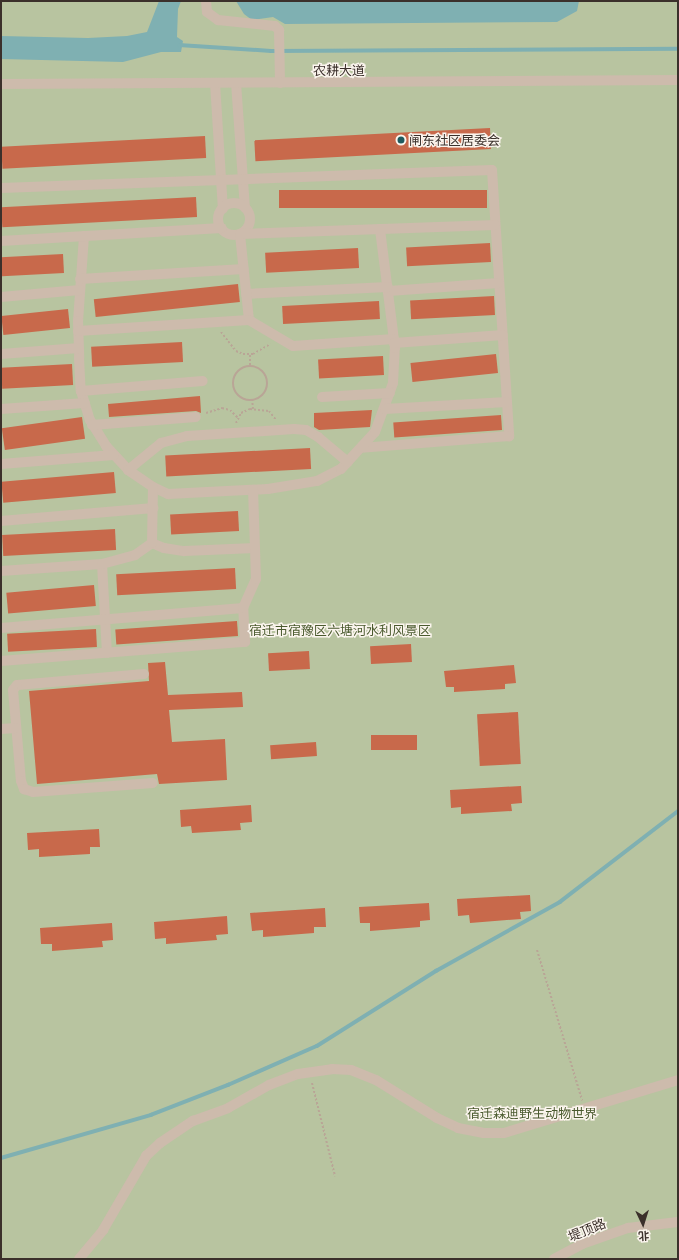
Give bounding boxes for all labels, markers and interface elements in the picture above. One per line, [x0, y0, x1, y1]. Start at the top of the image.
street label: 农耕大道 [313, 62, 365, 78]
place label: 闸东社区居委会 [409, 132, 500, 148]
marker: 闸东社区居委会 [396, 135, 406, 145]
park label: 宿迁市宿豫区六塘河水利风景区 [249, 622, 431, 638]
park label: 宿迁森迪野生动物世界 [467, 1105, 597, 1121]
north arrow [623, 1204, 663, 1244]
street label: 堤顶路 [566, 1215, 608, 1245]
text: 北 [638, 1229, 650, 1243]

